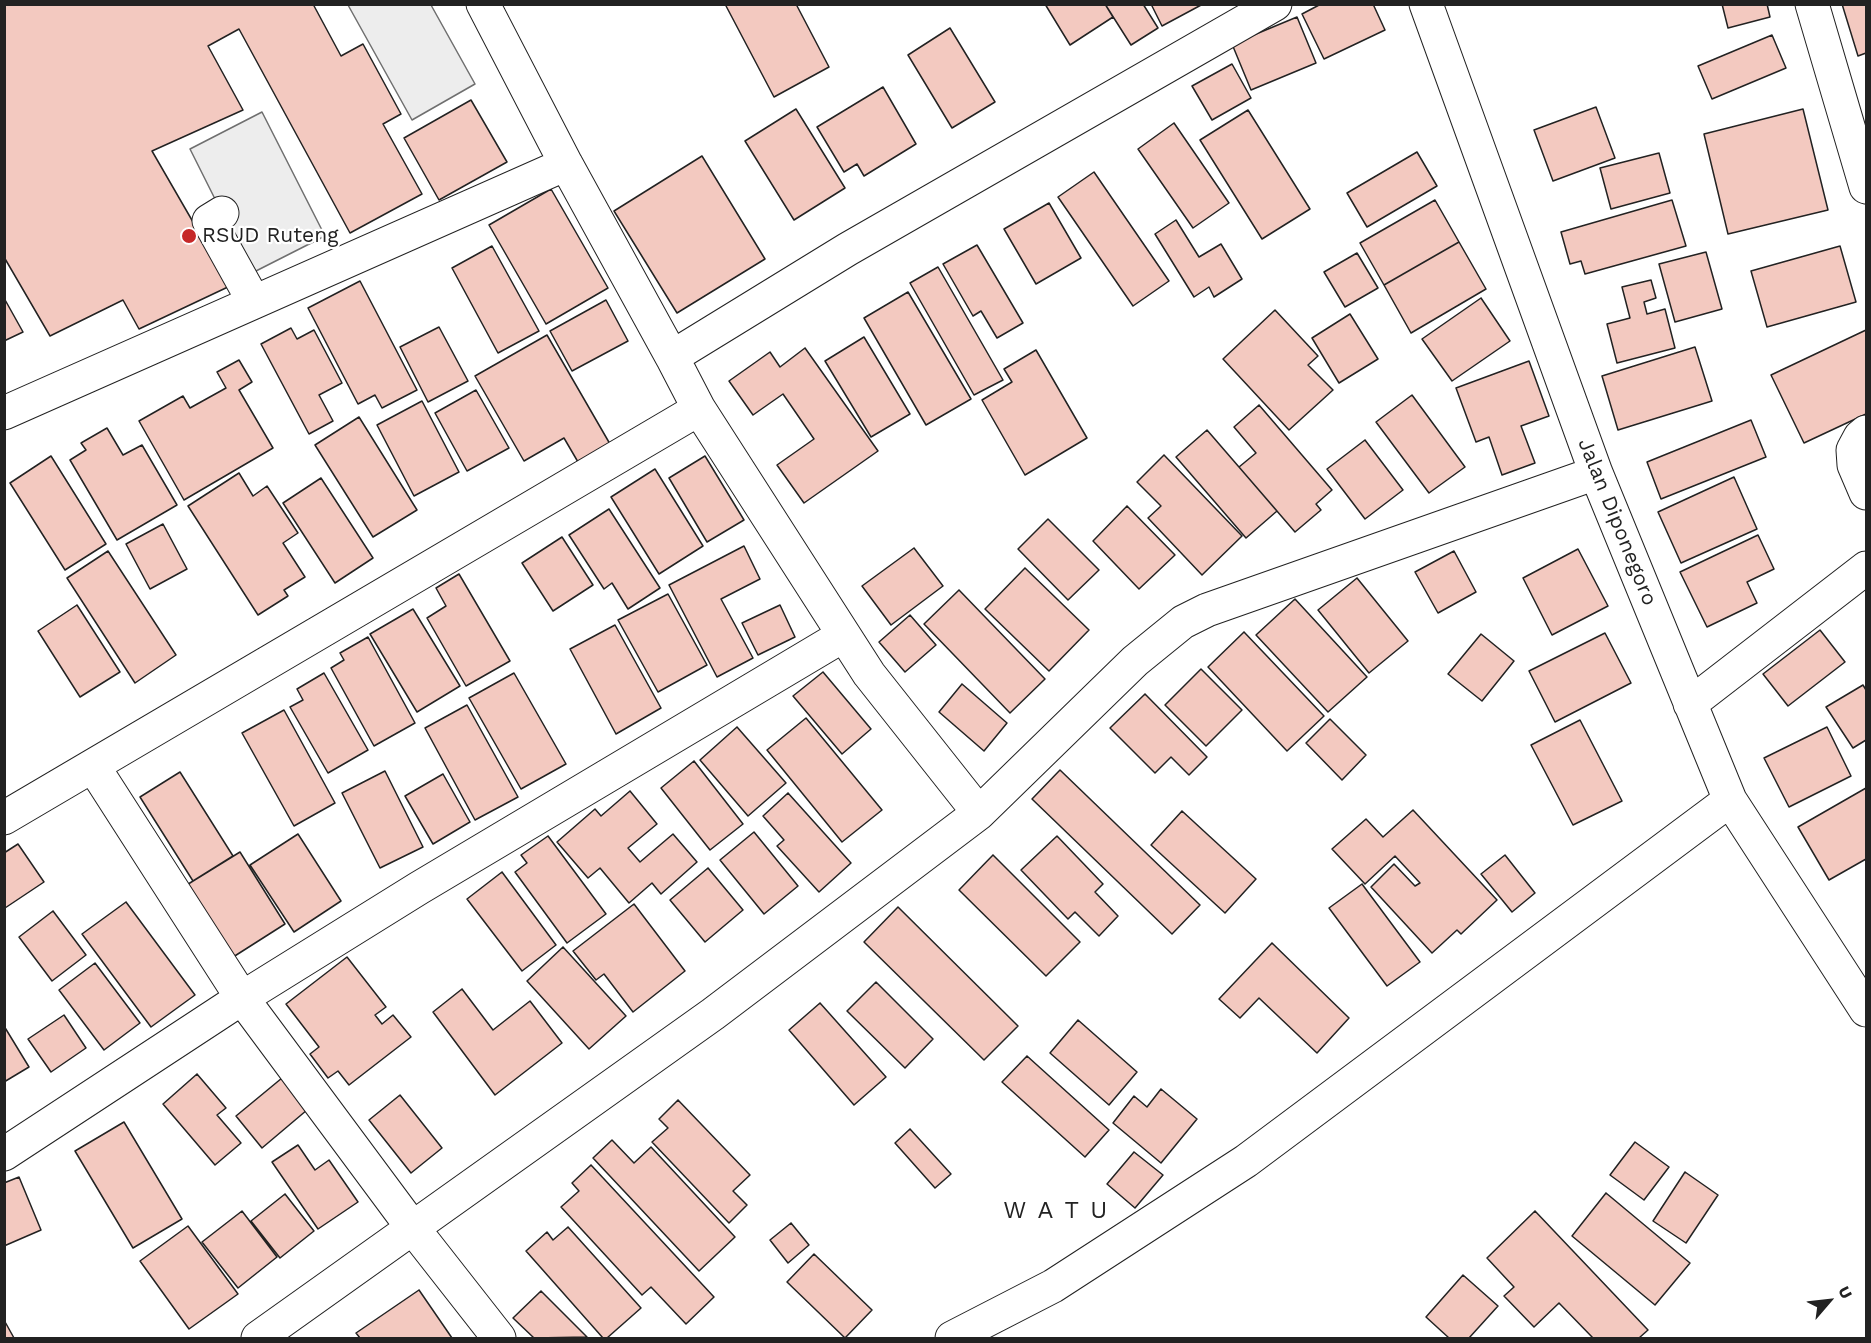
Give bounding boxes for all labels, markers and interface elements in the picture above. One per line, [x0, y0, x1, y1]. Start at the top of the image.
place label: RSUD Ruteng [202, 223, 338, 249]
marker: RSUD Ruteng [180, 227, 198, 245]
street label: Jalan Diponegoro [1572, 435, 1662, 609]
district label: W A T U [1003, 1197, 1109, 1225]
north arrow [1799, 1271, 1859, 1331]
text: U [1834, 1283, 1856, 1302]

